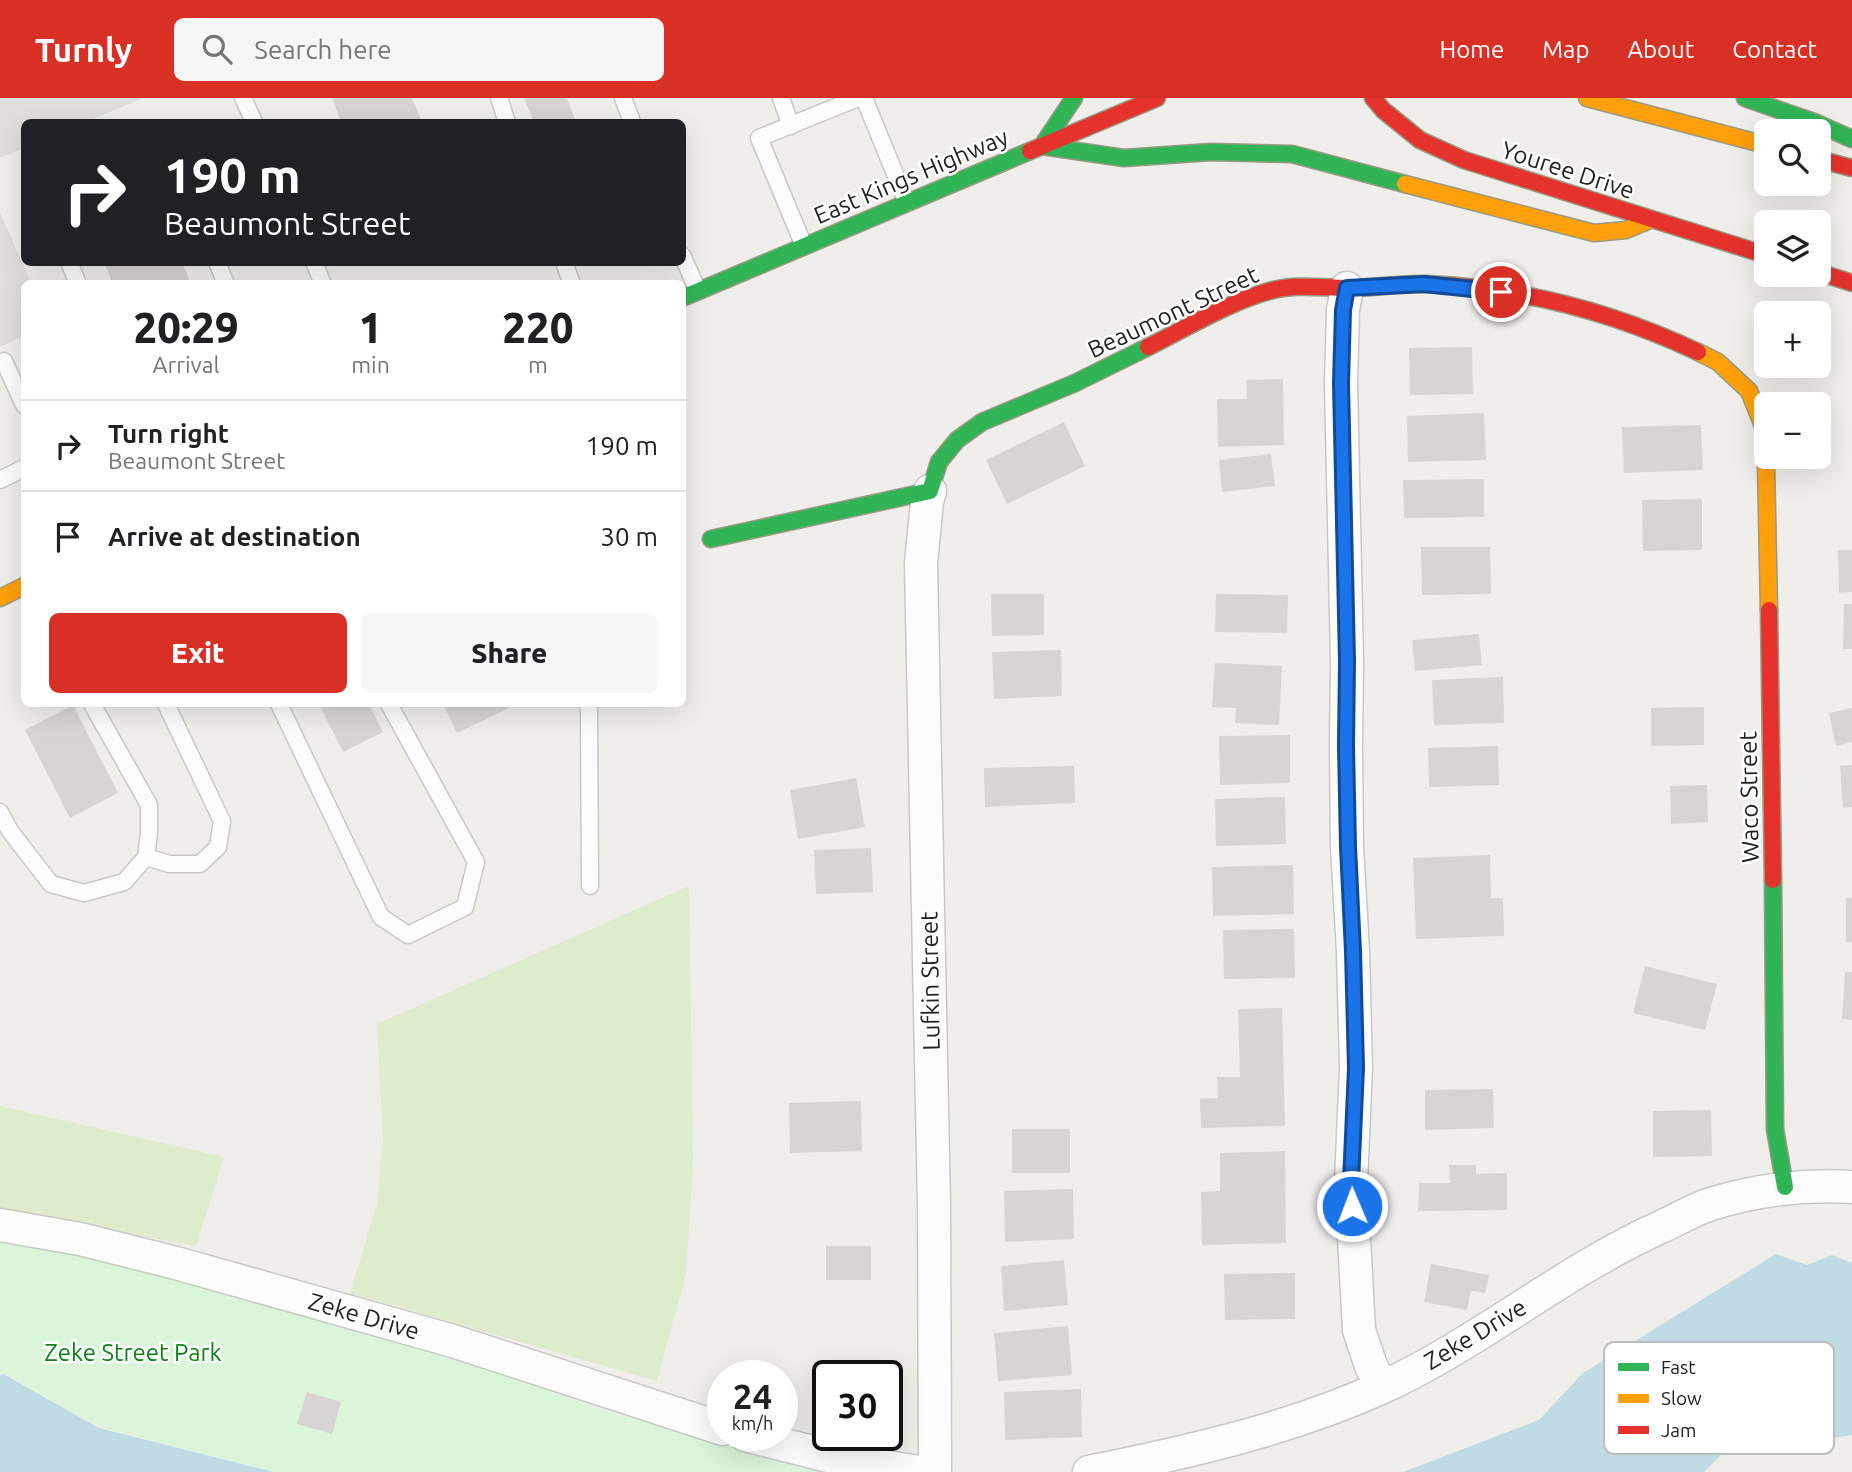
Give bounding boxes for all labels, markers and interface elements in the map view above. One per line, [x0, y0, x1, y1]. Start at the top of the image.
search box [174, 18, 664, 81]
icon: search [198, 30, 236, 68]
text: Turnly [35, 31, 132, 68]
text: Search here [254, 35, 392, 64]
text: Home [1439, 36, 1504, 63]
text: Map [1542, 36, 1589, 63]
text: About [1627, 36, 1694, 63]
text: Contact [1732, 36, 1817, 63]
map controls [1754, 119, 1831, 469]
button: search [1754, 119, 1831, 196]
street label: East Kings Highway [810, 123, 1012, 229]
street label: Youree Drive [1498, 136, 1638, 204]
icon: right [49, 147, 140, 238]
text: 190 m [164, 147, 301, 202]
text: Beaumont Street [164, 205, 411, 241]
button: layers [1754, 210, 1831, 287]
street label: Beaumont Street [1083, 260, 1263, 363]
pin [1471, 262, 1531, 322]
icon: arrive [1482, 273, 1520, 311]
button: + [1754, 301, 1831, 378]
text: 20:29 [134, 304, 239, 351]
text: 1 [359, 304, 382, 351]
text: 220 [502, 304, 573, 351]
text: Arrival [153, 352, 220, 377]
text: min [351, 352, 390, 377]
text: m [528, 352, 548, 377]
button: − [1754, 392, 1831, 469]
text: Turn right [108, 419, 229, 448]
icon: right [49, 427, 87, 465]
text: 190 m [586, 431, 658, 460]
text: Beaumont Street [108, 448, 285, 473]
icon: arrive [49, 518, 87, 556]
text: Arrive at destination [108, 522, 361, 551]
text: 30 m [600, 522, 658, 551]
button: Exit [49, 613, 347, 693]
button: Share [361, 613, 658, 693]
street label: Waco Street [1734, 730, 1764, 863]
street label: Lufkin Street [915, 911, 945, 1051]
position arrow [1315, 1169, 1389, 1243]
street label: Zeke Drive [305, 1287, 423, 1345]
street label: Zeke Drive [1419, 1293, 1531, 1375]
park label: Zeke Street Park [44, 1339, 222, 1366]
legend [1604, 1342, 1834, 1454]
text: Fast [1661, 1356, 1696, 1378]
speed limit sign: 30 [812, 1360, 903, 1451]
text: 24 [733, 1376, 772, 1416]
text: Slow [1661, 1387, 1702, 1409]
text: km/h [732, 1413, 773, 1433]
text: Jam [1661, 1419, 1697, 1441]

